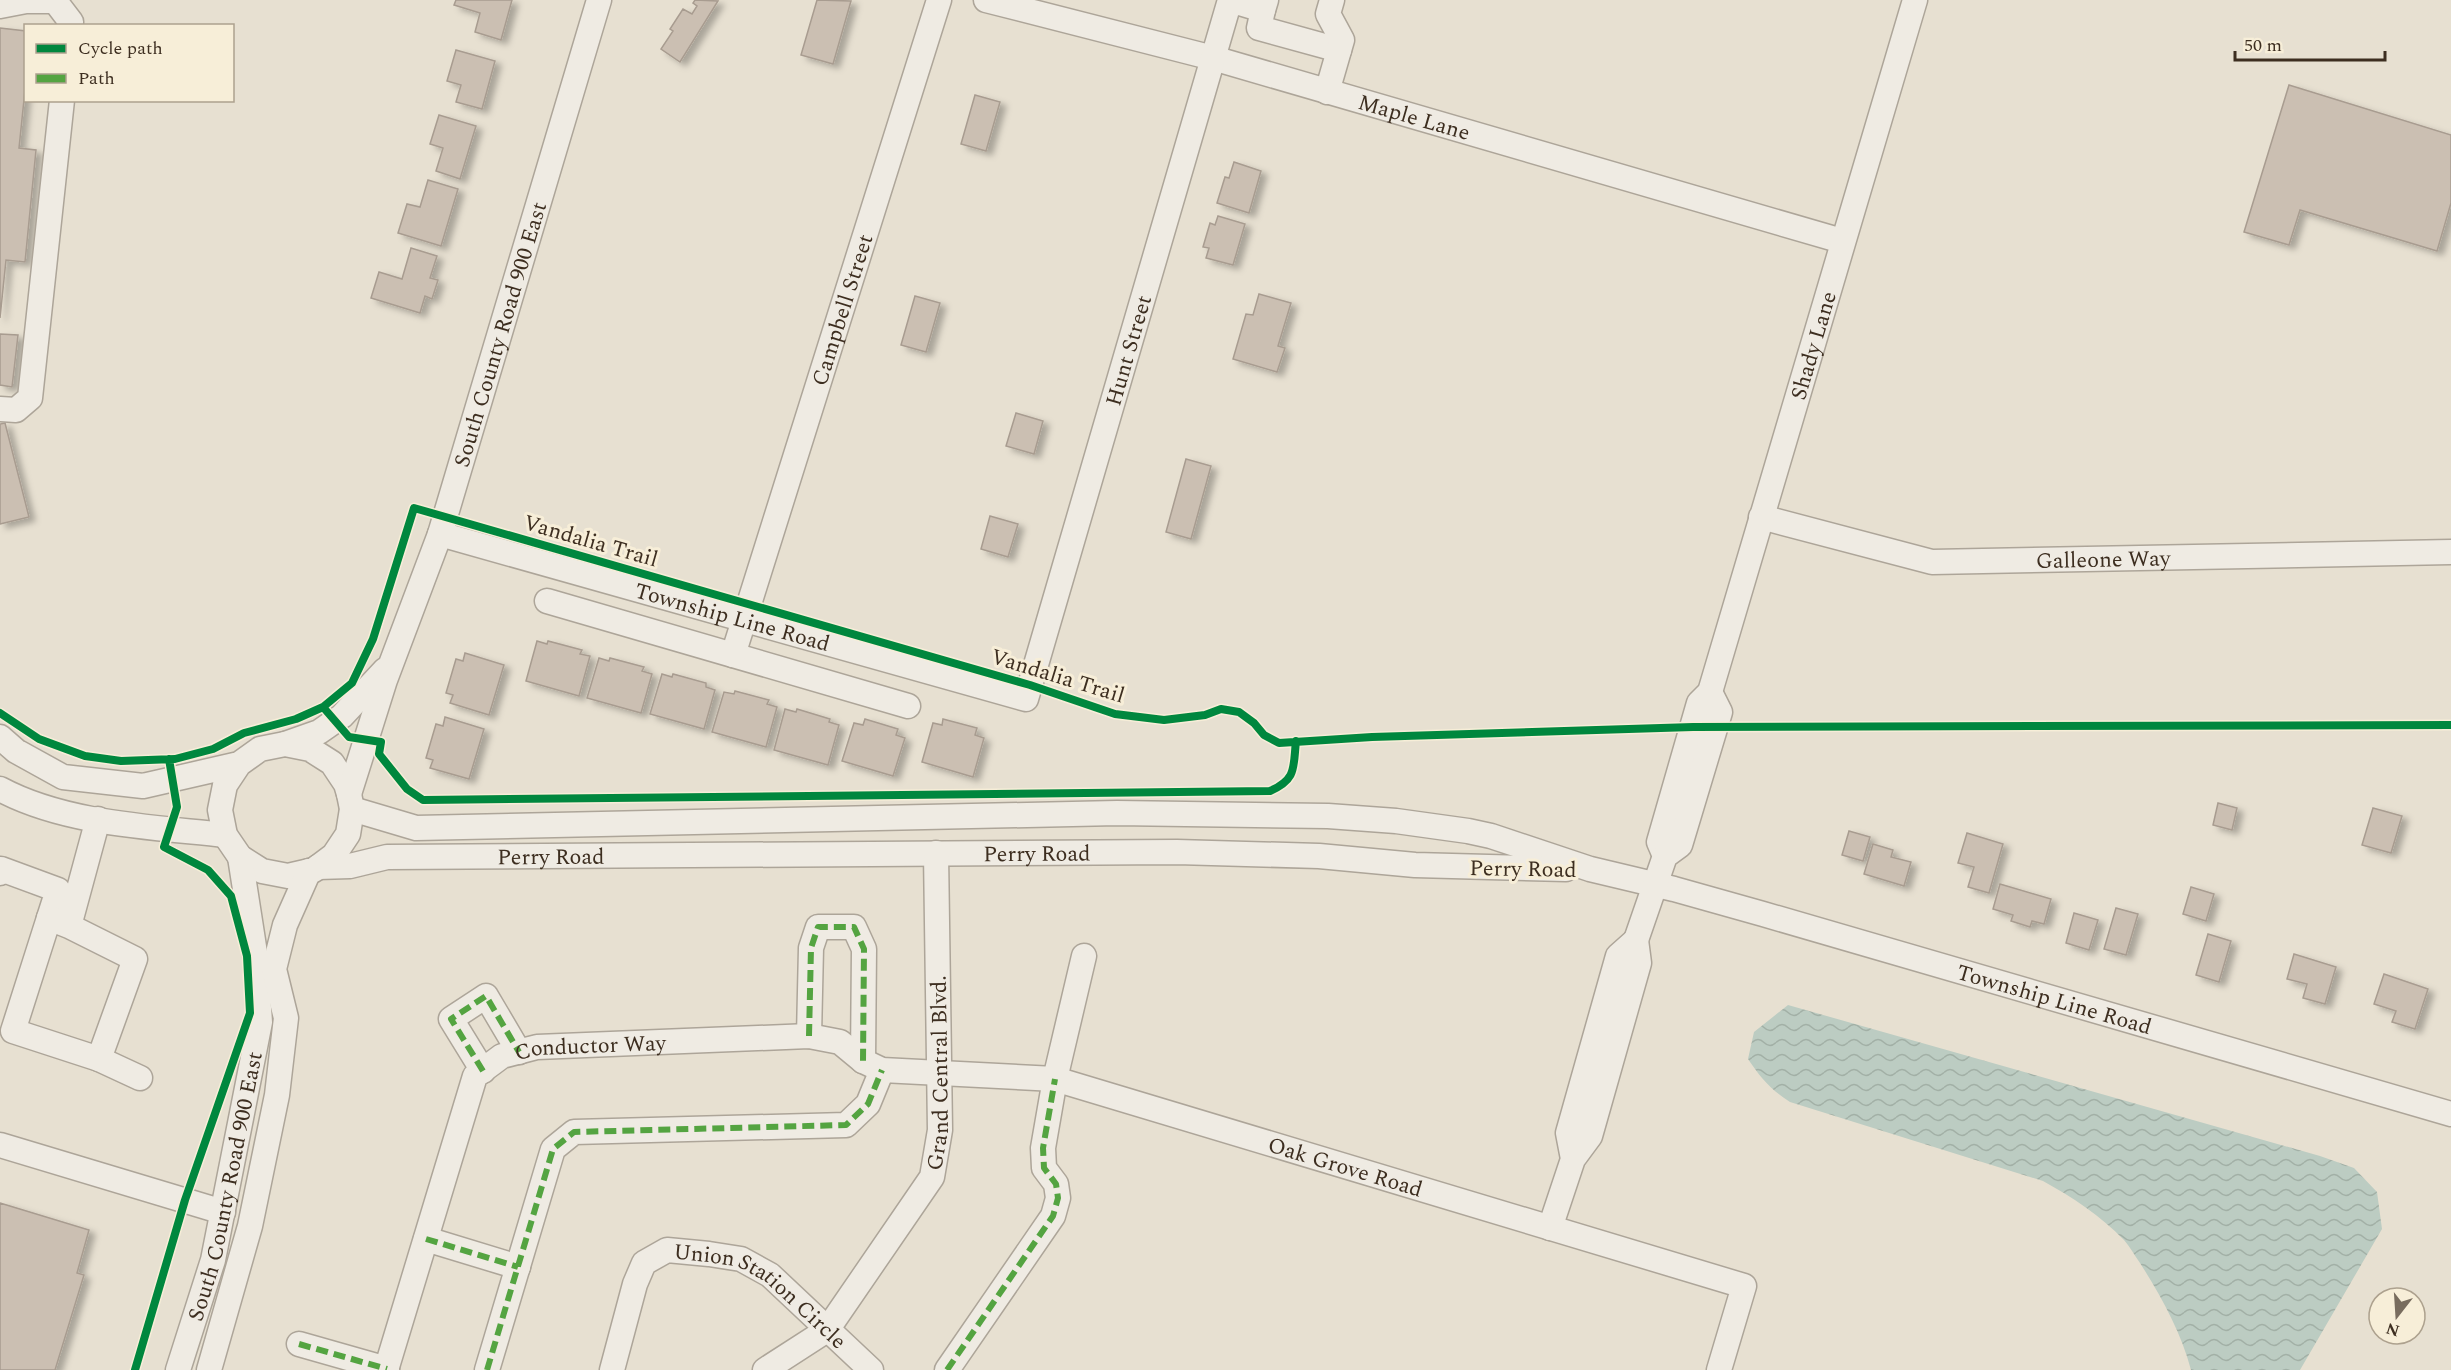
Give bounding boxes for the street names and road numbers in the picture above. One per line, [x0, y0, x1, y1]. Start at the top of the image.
street label: Maple Lane [1354, 86, 1474, 150]
street label: South County Road 900 East [446, 198, 556, 471]
street label: Campbell Street [804, 230, 882, 390]
street label: Shady Lane [1782, 288, 1846, 404]
street label: Hunt Street [1097, 291, 1161, 410]
street label: Vandalia Trail [519, 506, 662, 576]
street label: Galleone Way [2036, 542, 2172, 578]
street label: Township Line Road [631, 575, 834, 661]
street label: Vandalia Trail [986, 640, 1129, 712]
street label: Perry Road [983, 838, 1091, 871]
street label: Perry Road [497, 841, 605, 874]
street label: Perry Road [1469, 852, 1577, 887]
street label: Township Line Road [1953, 956, 2155, 1044]
street label: Grand Central Blvd. [918, 975, 958, 1173]
street label: Conductor Way [511, 1027, 668, 1070]
street label: South County Road 900 East [180, 1049, 272, 1326]
street label: Oak Grove Road [1264, 1129, 1426, 1207]
street label: Union Station Circle [672, 1236, 854, 1357]

